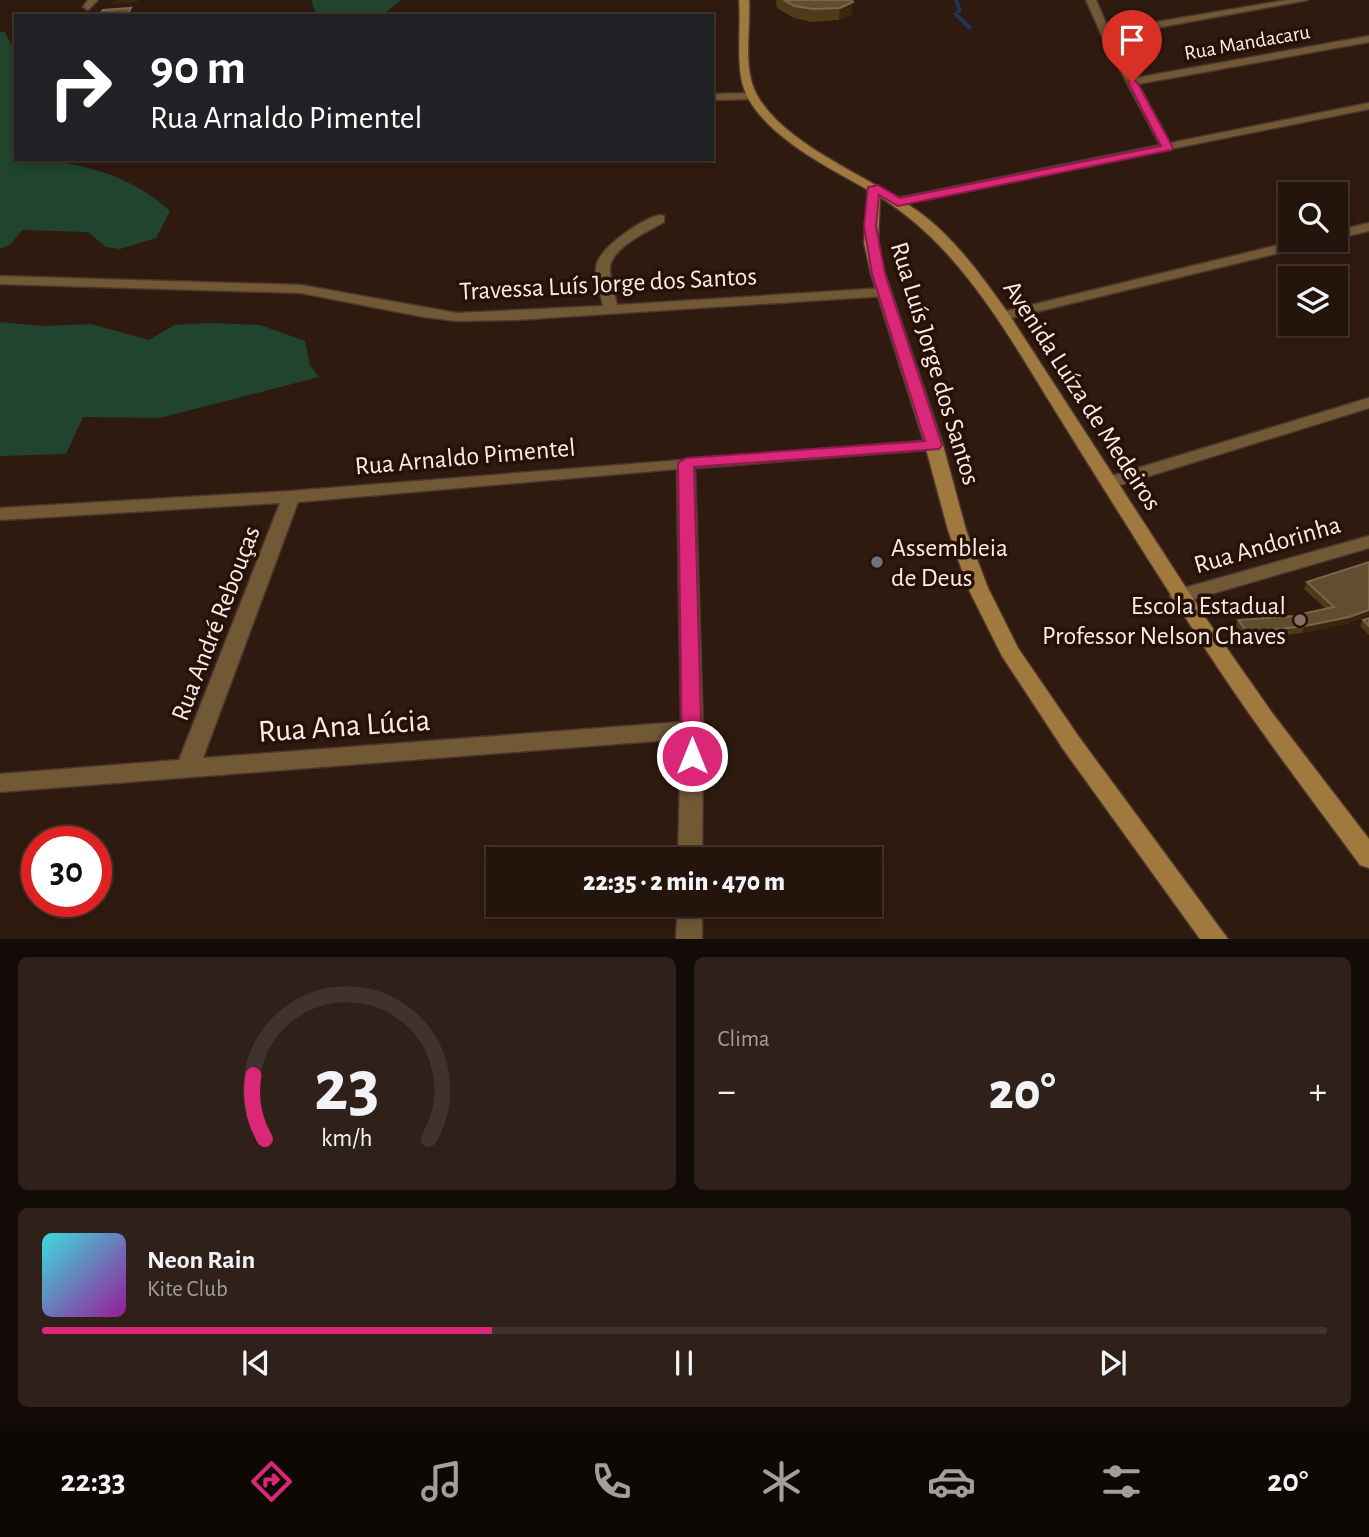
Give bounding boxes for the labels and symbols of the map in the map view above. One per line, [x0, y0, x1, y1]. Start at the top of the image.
pin [1102, 10, 1162, 82]
street label: Rua Mandacaru [1183, 21, 1312, 64]
street label: Rua Luís Jorge dos Santos [886, 239, 984, 488]
street label: Travessa Luís Jorge dos Santos [459, 263, 758, 305]
street label: Avenida Luíza de Medeiros [998, 276, 1166, 515]
street label: Rua Arnaldo Pimentel [354, 434, 576, 480]
street label: Rua Andorinha [1191, 512, 1344, 578]
street label: Rua André Rebouças [167, 523, 265, 724]
place label: Assembleia de Deus [891, 535, 1008, 591]
marker: Assembleia de Deus [869, 554, 885, 570]
place label: Escola Estadual Professor Nelson Chaves [1042, 593, 1286, 649]
marker: Escola Estadual Professor Nelson Chaves [1292, 612, 1308, 628]
street label: Rua Ana Lúcia [257, 704, 431, 748]
position arrow [655, 719, 729, 793]
speed limit sign: 30 [21, 826, 112, 917]

